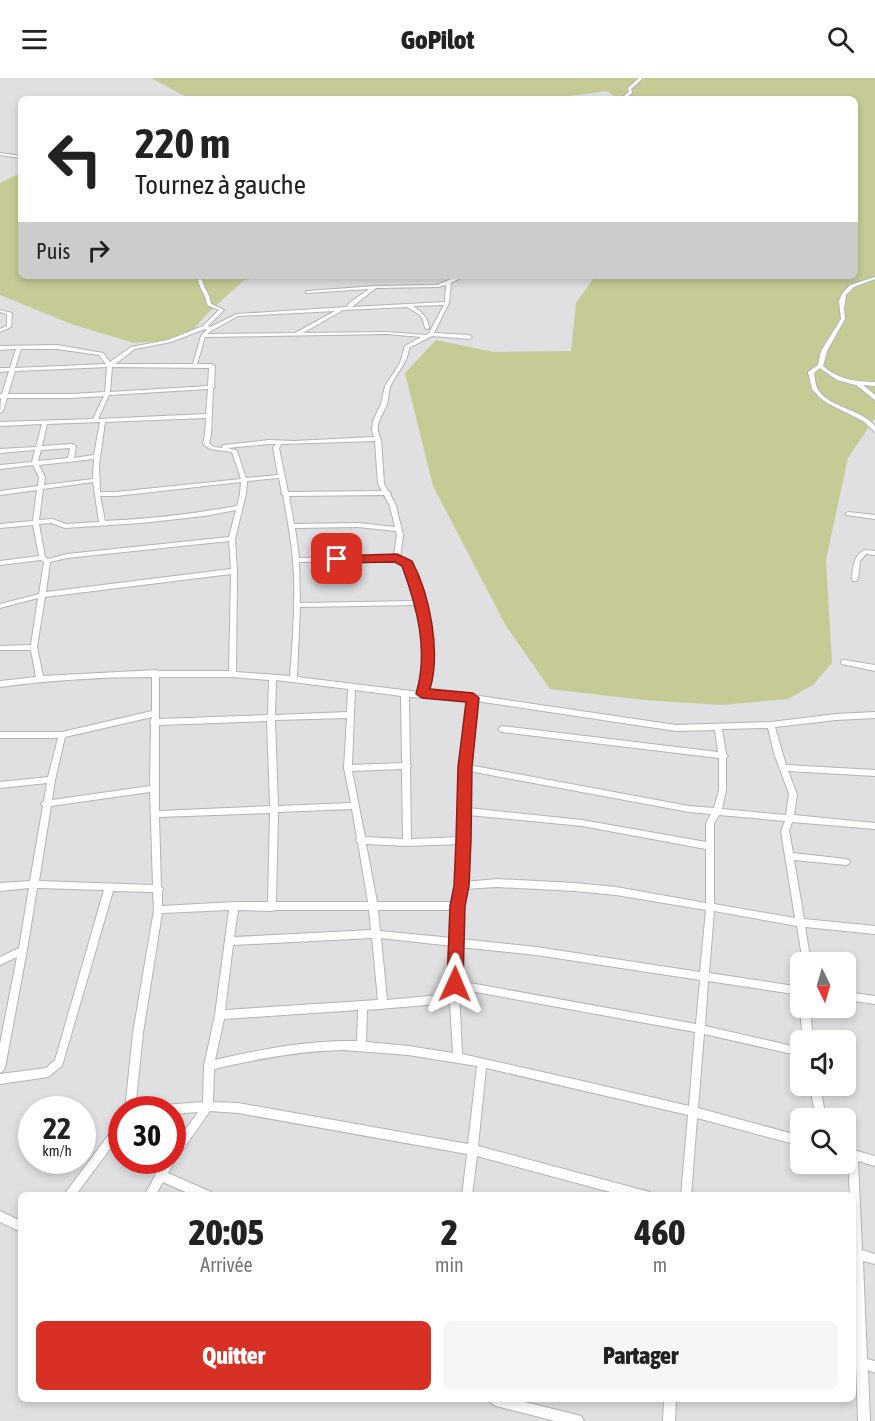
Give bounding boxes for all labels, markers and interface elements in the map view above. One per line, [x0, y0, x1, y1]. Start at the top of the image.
icon: menu [18, 23, 51, 56]
icon: search [824, 23, 857, 56]
text: GoPilot [401, 24, 474, 55]
text: 220 m [135, 119, 230, 167]
icon: left [36, 120, 114, 198]
text: Tournez à gauche [135, 169, 306, 200]
icon: right [82, 234, 115, 267]
text: Puis [36, 238, 70, 264]
pin [311, 533, 362, 584]
icon: arrive [320, 542, 353, 575]
position arrow [423, 952, 487, 1016]
north arrow [790, 952, 856, 1018]
map controls [790, 952, 856, 1174]
button: sound [790, 1030, 856, 1096]
speed limit sign: 30 [108, 1096, 186, 1174]
button: search [790, 1108, 856, 1174]
text: 22 [43, 1111, 71, 1145]
text: km/h [42, 1142, 72, 1159]
text: 20:05 [189, 1211, 264, 1253]
text: 2 [441, 1211, 458, 1253]
text: 460 [634, 1211, 685, 1253]
text: Arrivée [200, 1253, 253, 1276]
text: min [435, 1253, 464, 1276]
text: m [653, 1253, 667, 1276]
button: Quitter [36, 1321, 431, 1390]
button: Partager [443, 1321, 838, 1390]

